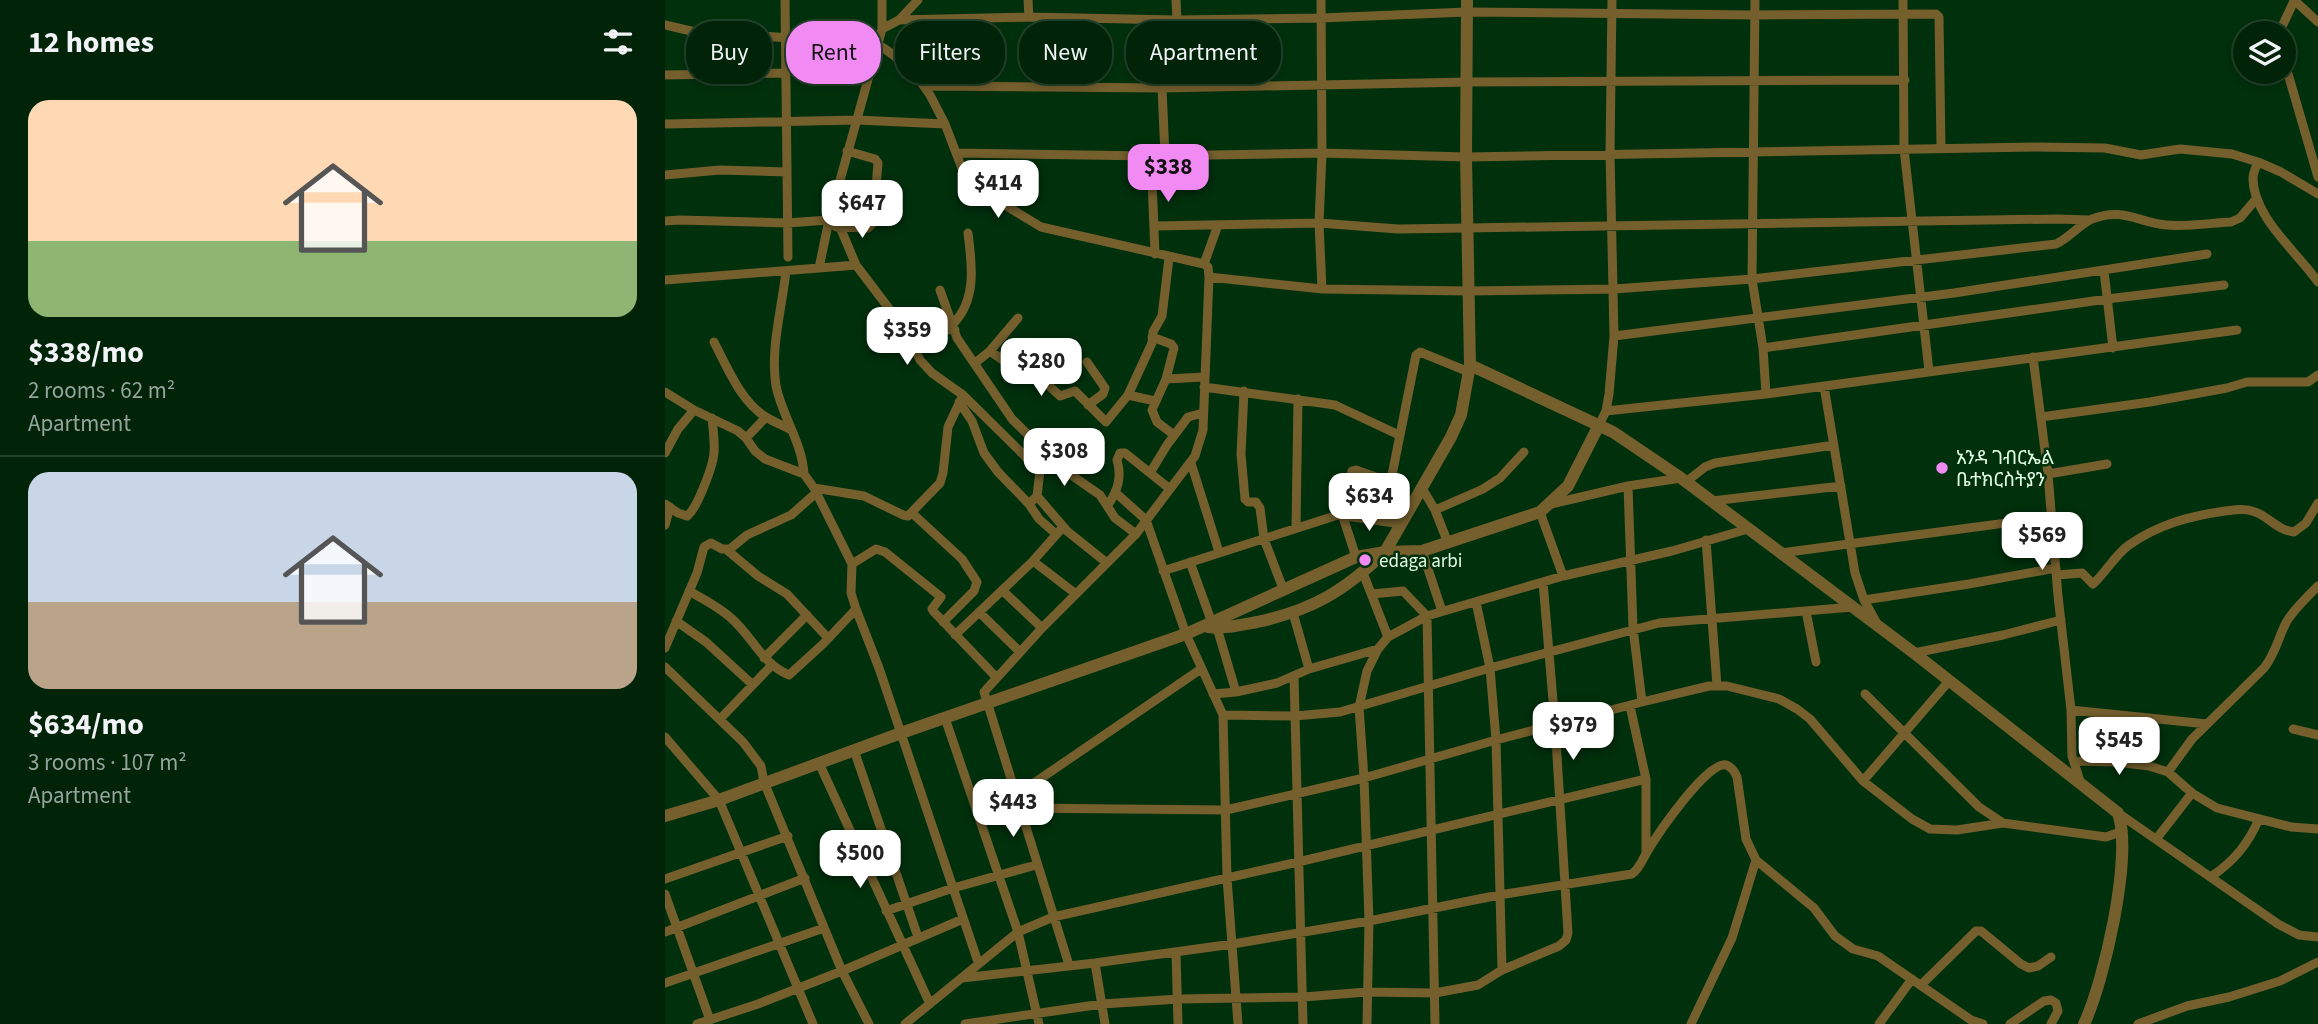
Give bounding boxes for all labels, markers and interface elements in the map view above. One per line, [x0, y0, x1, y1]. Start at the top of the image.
text: 12 homes [28, 21, 154, 64]
chip: Buy [686, 21, 772, 84]
chip: Rent [786, 21, 881, 84]
chip: Filters [895, 21, 1005, 84]
chip: New [1019, 21, 1112, 84]
chip: Apartment [1126, 21, 1281, 84]
map controls [2233, 21, 2296, 84]
button: layers [2233, 21, 2296, 84]
icon: filters [599, 23, 637, 61]
pin: $338 [1127, 144, 1209, 204]
icon: home [270, 145, 396, 271]
text: $338 [1144, 150, 1192, 183]
pin: $414 [957, 160, 1039, 220]
text: $414 [974, 166, 1022, 199]
pin: $647 [821, 180, 903, 240]
text: $647 [838, 186, 886, 219]
pin: $359 [866, 308, 948, 367]
text: $359 [883, 313, 931, 346]
text: $338/mo [28, 331, 144, 374]
pin: $280 [1000, 338, 1082, 398]
text: $280 [1017, 344, 1065, 377]
text: 2 rooms · 62 m² [28, 374, 175, 407]
text: Apartment [28, 407, 131, 440]
pin: $308 [1023, 428, 1105, 488]
text: $308 [1040, 434, 1088, 467]
place label: አንዳ ገብርኤል ቤተክርስትያን [1956, 445, 2055, 494]
marker: አንዳ ገብርኤል ቤተክርስትያን [1934, 460, 1950, 476]
pin: $634 [1328, 474, 1410, 533]
text: $634 [1345, 479, 1393, 512]
pin: $569 [2001, 512, 2083, 572]
icon: home [270, 517, 396, 643]
text: $569 [2018, 518, 2066, 551]
place label: edaga arbi [1379, 548, 1463, 575]
marker: edaga arbi [1357, 552, 1373, 568]
pin: $979 [1532, 702, 1614, 762]
text: $634/mo [28, 703, 144, 746]
text: $979 [1549, 708, 1597, 741]
pin: $545 [2078, 718, 2160, 777]
text: $545 [2095, 723, 2143, 756]
text: 3 rooms · 107 m² [28, 746, 187, 779]
text: Apartment [28, 779, 131, 812]
pin: $443 [972, 780, 1054, 839]
text: $443 [989, 785, 1037, 818]
pin: $500 [819, 830, 901, 890]
text: $500 [836, 836, 884, 869]

